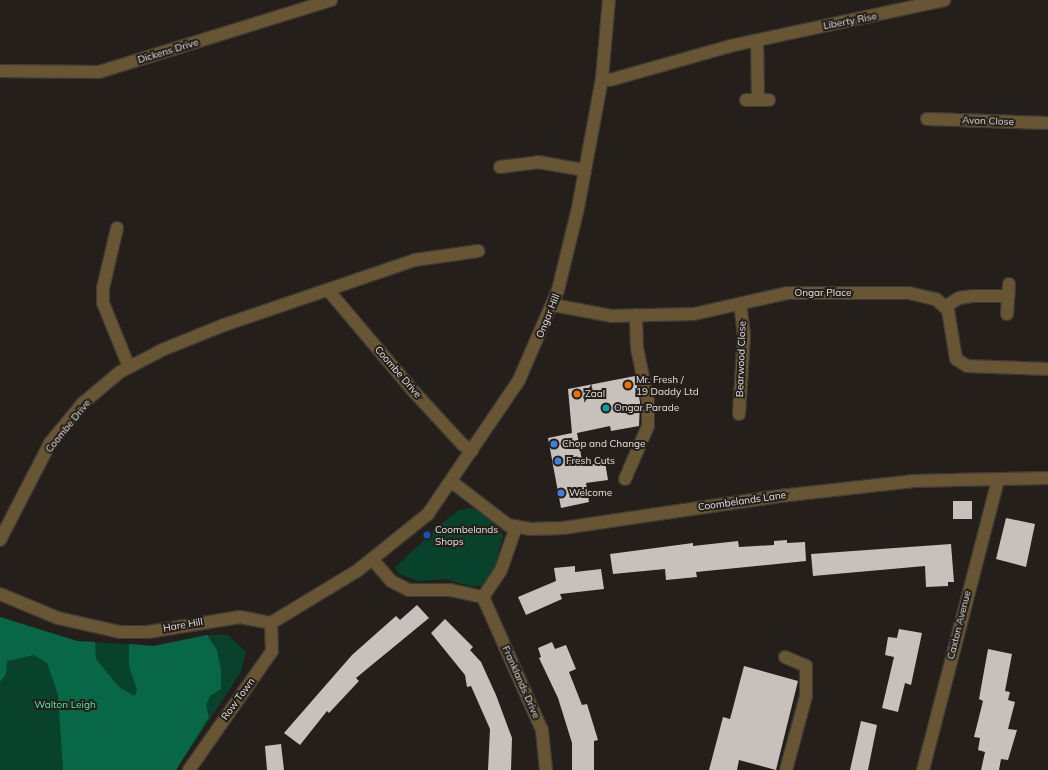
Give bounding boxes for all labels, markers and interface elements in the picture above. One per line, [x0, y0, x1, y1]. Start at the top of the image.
street label: Liberty Rise [822, 10, 878, 32]
street label: Dickens Drive [136, 36, 200, 66]
street label: Avon Close [962, 114, 1014, 128]
street label: Ongar Place [794, 287, 852, 299]
street label: Ongar Hill [534, 292, 562, 340]
street label: Bearwood Close [734, 321, 748, 397]
street label: Coombe Drive [372, 344, 424, 400]
place label: Mr. Fresh / 19 Daddy Ltd [636, 373, 699, 396]
marker: Mr. Fresh / 19 Daddy Ltd [623, 380, 633, 390]
place label: Zaal [585, 388, 605, 400]
marker: Zaal [572, 389, 582, 399]
street label: Coombe Drive [43, 397, 93, 455]
place label: Ongar Parade [614, 402, 679, 414]
marker: Ongar Parade [601, 403, 611, 413]
place label: Chop and Change [562, 438, 646, 450]
marker: Chop and Change [549, 439, 559, 449]
place label: Fresh Cuts [566, 455, 615, 467]
marker: Fresh Cuts [553, 456, 563, 466]
place label: Welcome [569, 487, 612, 499]
marker: Welcome [556, 488, 566, 498]
street label: Coombelands Lane [697, 489, 787, 513]
place label: Coombelands Shops [435, 523, 498, 546]
marker: Coombelands Shops [422, 530, 432, 540]
street label: Caxton Avenue [945, 589, 973, 661]
street label: Hare Hill [162, 616, 204, 634]
street label: Franklands Drive [500, 644, 542, 720]
street label: Row Town [219, 676, 257, 722]
park label: Walton Leigh [34, 699, 96, 711]

